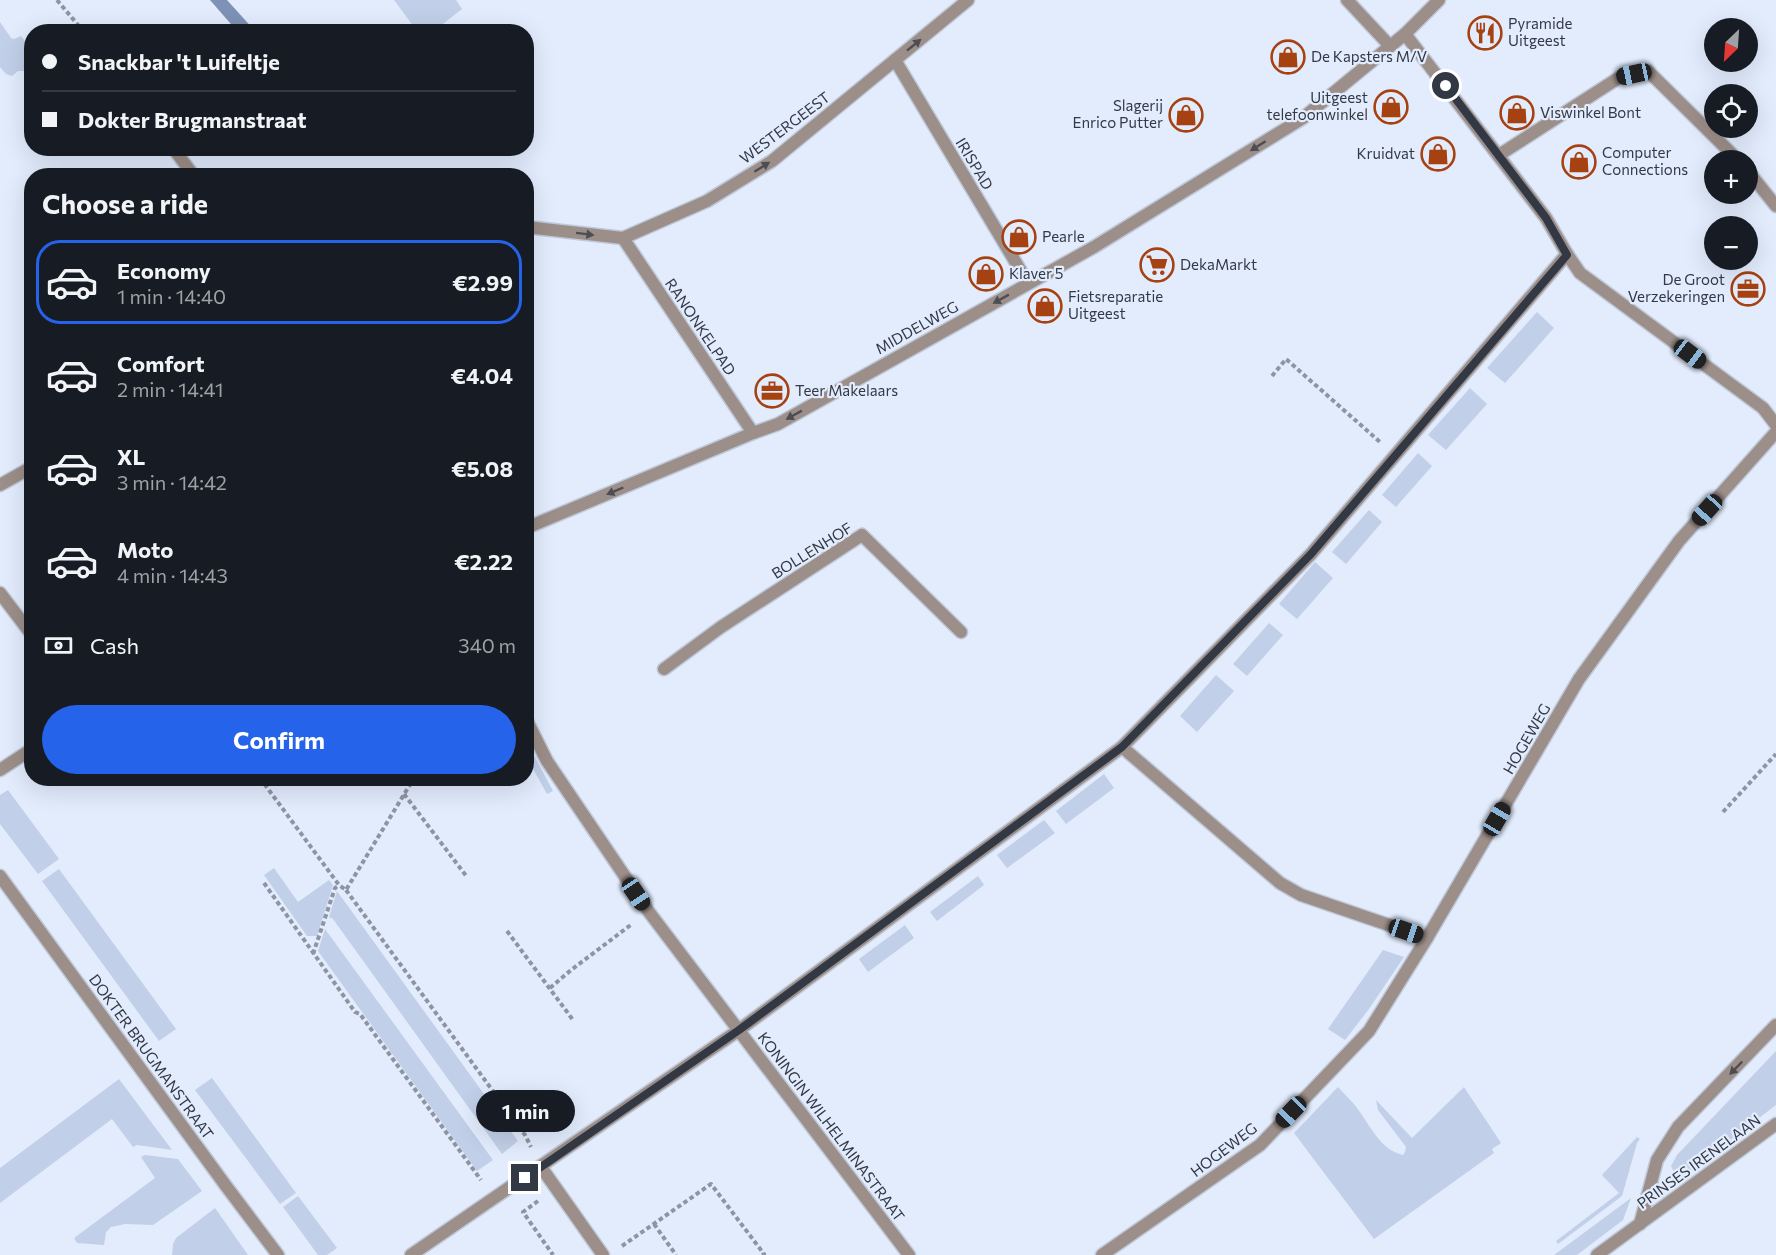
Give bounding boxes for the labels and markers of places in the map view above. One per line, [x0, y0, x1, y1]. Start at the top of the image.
place label: Pyramide Uitgeest [1508, 14, 1572, 49]
restaurant icon: Pyramide Uitgeest [1467, 15, 1503, 51]
shop icon: De Kapsters M/V [1270, 39, 1306, 75]
place label: De Kapsters M/V [1311, 47, 1427, 65]
place label: Uitgeest telefoonwinkel [1267, 88, 1368, 123]
shop icon: Uitgeest telefoonwinkel [1373, 89, 1409, 125]
shop icon: Viswinkel Bont [1499, 95, 1535, 131]
place label: Slagerij Enrico Putter [1073, 96, 1163, 131]
shop icon: Slagerij Enrico Putter [1168, 97, 1204, 133]
place label: Viswinkel Bont [1540, 103, 1641, 121]
shop icon: Kruidvat [1420, 136, 1456, 172]
place label: Computer Connections [1602, 143, 1688, 178]
place label: Kruidvat [1357, 144, 1415, 162]
shop icon: Computer Connections [1561, 144, 1597, 180]
shop icon: Pearle [1001, 219, 1037, 255]
place label: Pearle [1042, 227, 1085, 245]
supermarket icon: DekaMarkt [1139, 247, 1175, 283]
place label: DekaMarkt [1180, 255, 1257, 273]
shop icon: Klaver 5 [968, 256, 1004, 292]
place label: Klaver 5 [1009, 264, 1063, 282]
place label: De Groot Verzekeringen [1628, 270, 1725, 305]
office icon: De Groot Verzekeringen [1730, 271, 1766, 307]
place label: Fietsreparatie Uitgeest [1068, 287, 1163, 322]
shop icon: Fietsreparatie Uitgeest [1027, 288, 1063, 324]
office icon: Teer Makelaars [754, 373, 790, 409]
place label: Teer Makelaars [795, 381, 898, 399]

